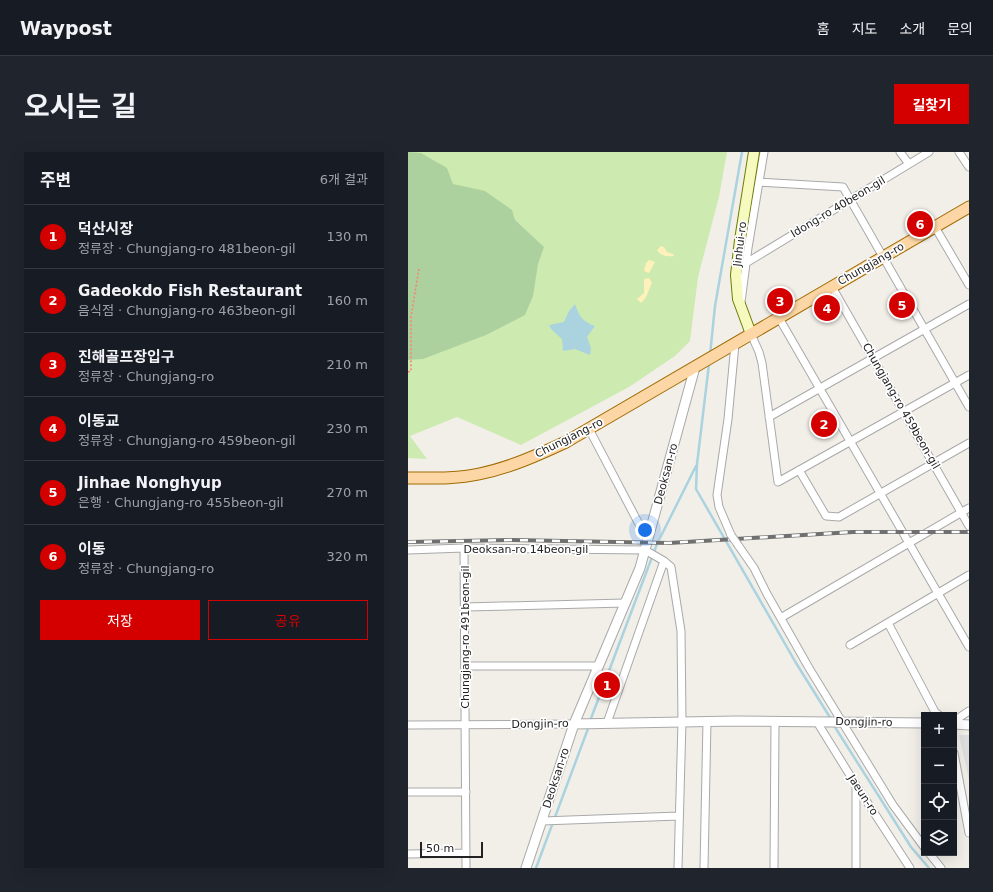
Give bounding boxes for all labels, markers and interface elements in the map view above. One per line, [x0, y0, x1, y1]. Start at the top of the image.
text: Waypost [20, 17, 112, 39]
text: 홈 [817, 21, 830, 37]
text: 지도 [852, 21, 877, 37]
text: 소개 [899, 21, 925, 37]
text: 문의 [947, 21, 973, 37]
button: 길찾기 [894, 84, 969, 124]
text: 오시는 길 [24, 90, 137, 123]
text: 주변 [40, 170, 71, 190]
text: 6개 결과 [320, 172, 368, 187]
street label: Idong-ro 40beon-gil [788, 174, 888, 240]
pin: 6 [907, 209, 933, 239]
text: 덕산시장 [78, 220, 133, 238]
street label: Jinhui-ro [731, 220, 749, 268]
text: 1 [48, 229, 58, 244]
text: 130 m [326, 229, 368, 244]
street label: Chungjang-ro [836, 240, 907, 288]
text: 정류장 · Chungjang-ro 481beon-gil [78, 241, 296, 256]
text: Gadeokdo Fish Restaurant [78, 282, 302, 300]
pin: 3 [767, 286, 793, 316]
pin: 5 [889, 290, 915, 320]
text: 2 [48, 293, 58, 308]
text: 160 m [326, 293, 368, 308]
pin: 4 [814, 293, 840, 323]
text: 음식점 · Chungjang-ro 463beon-gil [78, 303, 296, 318]
street label: Chungjang-ro 459beon-gil [860, 341, 942, 471]
text: 진해골프장입구 [78, 348, 175, 366]
text: 3 [48, 357, 58, 372]
text: 210 m [326, 357, 368, 372]
text: 정류장 · Chungjang-ro [78, 369, 214, 384]
pin: 2 [811, 409, 837, 439]
text: 이동교 [78, 412, 119, 430]
street label: Chungjang-ro [533, 415, 605, 461]
text: 4 [48, 421, 58, 436]
text: 230 m [326, 421, 368, 436]
text: 정류장 · Chungjang-ro 459beon-gil [78, 433, 296, 448]
street label: Deoksan-ro [652, 442, 680, 506]
text: Jinhae Nonghyup [78, 474, 222, 492]
text: 5 [48, 485, 58, 500]
text: 270 m [326, 485, 368, 500]
text: 은행 · Chungjang-ro 455beon-gil [78, 495, 284, 510]
your location [635, 520, 655, 540]
text: 이동 [78, 540, 106, 558]
street label: Deoksan-ro 14beon-gil [464, 543, 588, 556]
text: 6 [48, 549, 58, 564]
text: 320 m [326, 549, 368, 564]
text: 정류장 · Chungjang-ro [78, 561, 214, 576]
street label: Chungjang-ro 491beon-gil [459, 565, 472, 709]
button: 저장 [40, 600, 200, 640]
button: 공유 [208, 600, 368, 640]
pin: 1 [594, 670, 620, 700]
map controls [921, 712, 957, 856]
button: + [921, 712, 957, 748]
street label: Dongjin-ro [835, 715, 893, 729]
street label: Dongjin-ro [511, 717, 569, 731]
street label: Deoksan-ro [540, 746, 572, 810]
button: − [921, 748, 957, 784]
street label: Jaeun-ro [845, 771, 881, 818]
button: locate [921, 784, 957, 820]
button: layers [921, 820, 957, 856]
scale bar [420, 840, 483, 859]
text: 50 m [426, 842, 454, 855]

